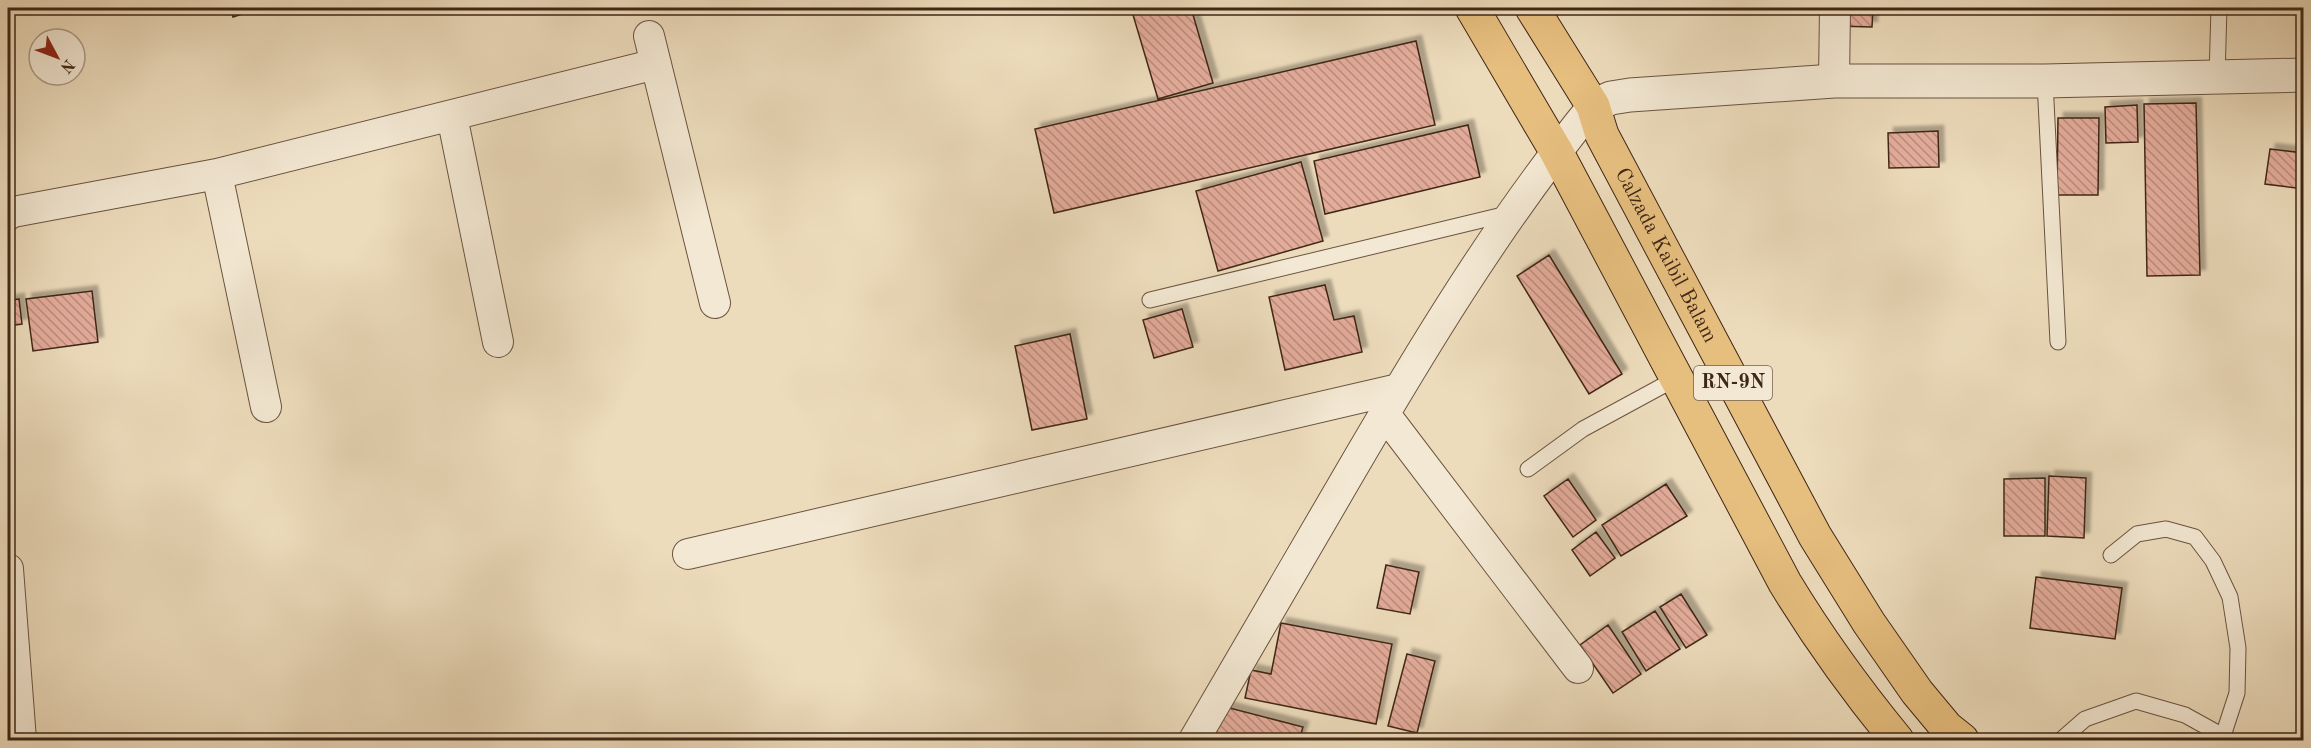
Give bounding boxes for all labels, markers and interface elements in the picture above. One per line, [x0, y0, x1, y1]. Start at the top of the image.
north arrow [27, 27, 87, 87]
text: N [56, 56, 77, 76]
street label: Calzada Kaibil Balam [1611, 164, 1721, 346]
road number: RN-9N [1694, 366, 1772, 400]

